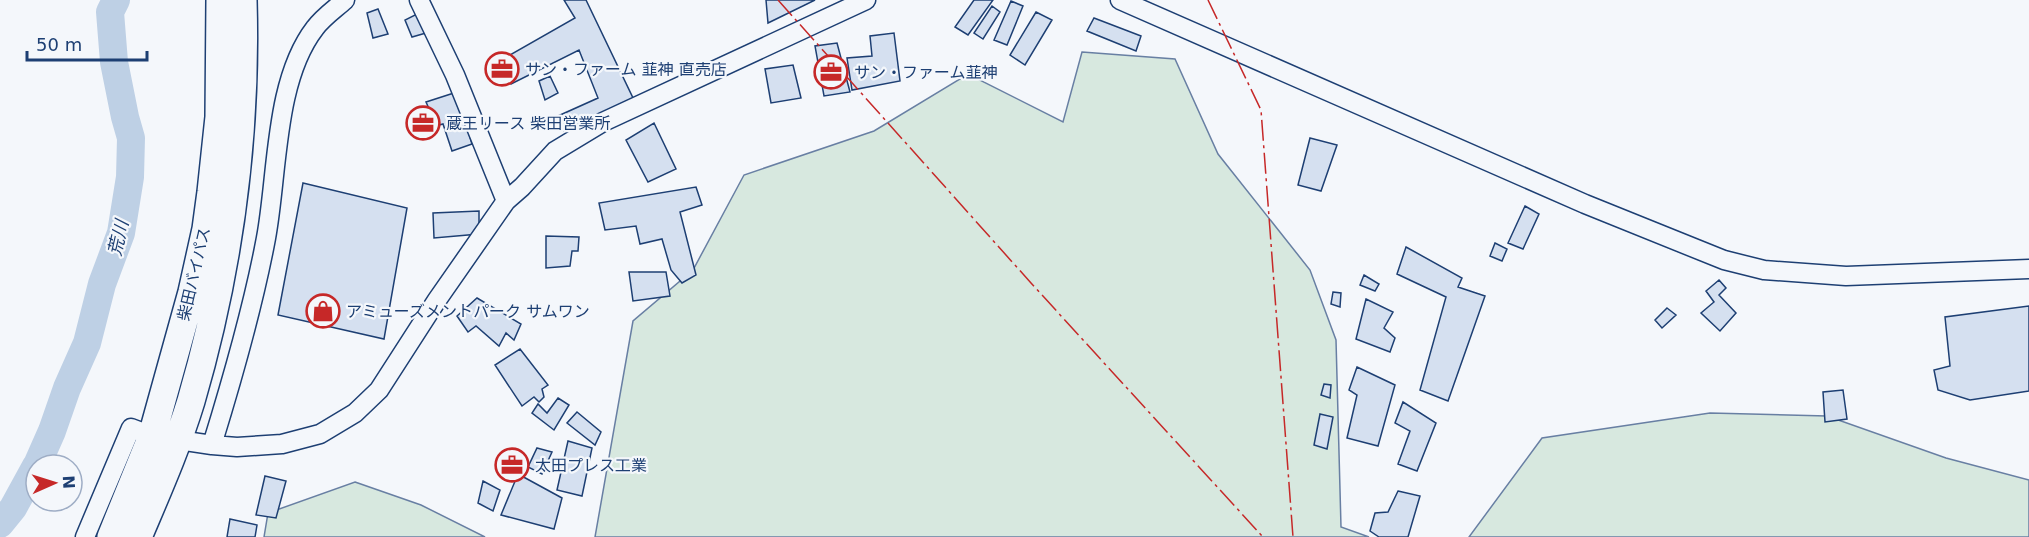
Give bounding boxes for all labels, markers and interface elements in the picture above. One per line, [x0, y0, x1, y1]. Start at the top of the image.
scale bar [27, 24, 147, 62]
text: 50 m [36, 34, 82, 55]
office icon: サン・ファーム 韮神 直売店 [484, 51, 520, 87]
office icon: サン・ファーム韮神 [813, 54, 849, 90]
place label: サン・ファーム 韮神 直売店 [525, 60, 727, 79]
place label: サン・ファーム韮神 [854, 63, 998, 82]
office icon: 蔵王リース 柴田営業所 [405, 105, 441, 141]
place label: 蔵王リース 柴田営業所 [446, 114, 610, 133]
water label: 荒川 [104, 216, 133, 258]
street label: 柴田バイパス [174, 225, 214, 323]
shop icon: アミューズメントパーク サムワン [305, 293, 341, 329]
place label: アミューズメントパーク サムワン [346, 302, 590, 321]
office icon: 太田プレス工業 [494, 447, 530, 483]
north arrow [24, 453, 84, 513]
place label: 太田プレス工業 [535, 456, 647, 475]
text: N [59, 475, 78, 489]

